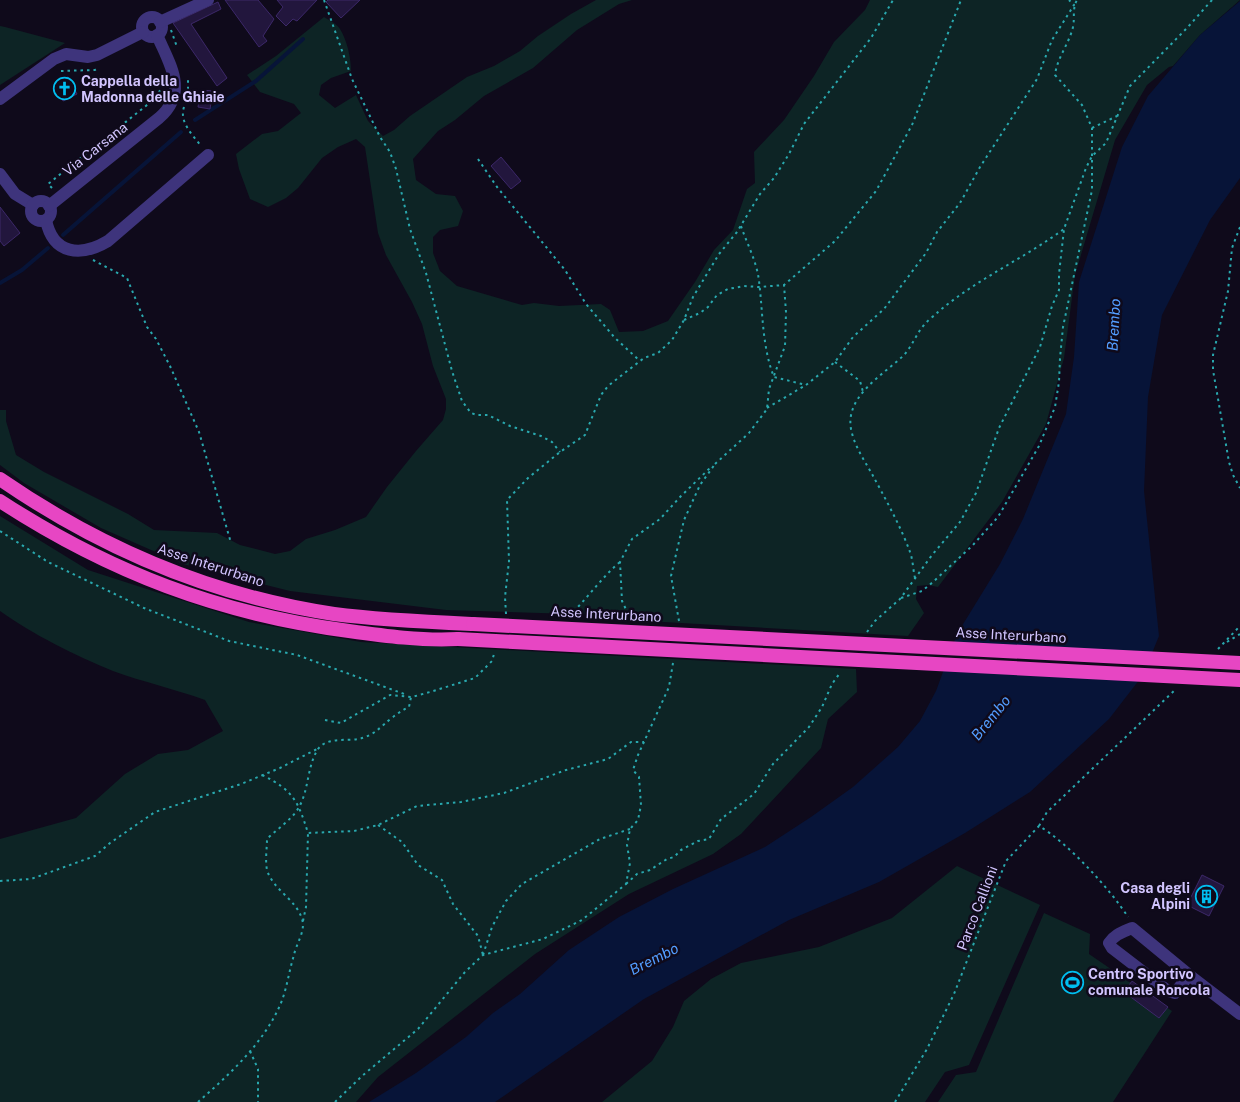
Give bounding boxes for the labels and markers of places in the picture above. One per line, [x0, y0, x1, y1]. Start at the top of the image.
place label: Cappella della Madonna delle Ghiaie [81, 73, 225, 105]
church icon: Cappella della Madonna delle Ghiaie [53, 77, 77, 101]
place label: Casa degli Alpini [1120, 880, 1190, 912]
building icon: Casa degli Alpini [1194, 884, 1218, 908]
place label: Centro Sportivo comunale Roncola [1088, 966, 1210, 998]
sports icon: Centro Sportivo comunale Roncola [1060, 970, 1084, 994]

